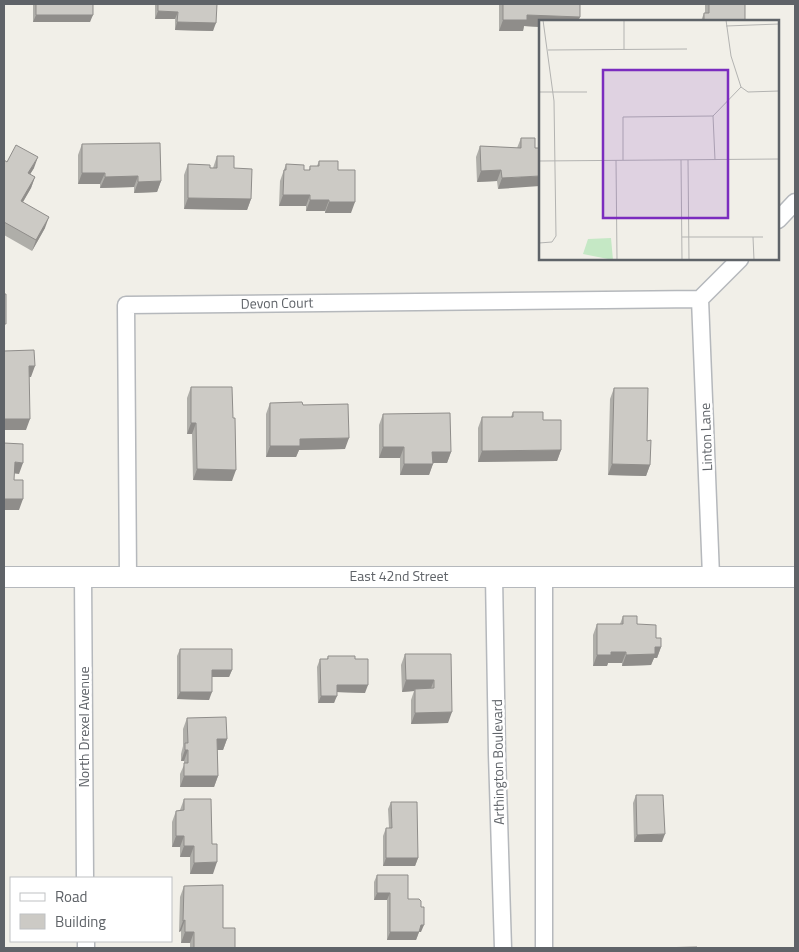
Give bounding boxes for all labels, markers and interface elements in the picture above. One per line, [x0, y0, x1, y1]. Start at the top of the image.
inset map [539, 20, 779, 260]
street label: Devon Court [240, 291, 314, 314]
street label: Linton Lane [694, 402, 717, 472]
street label: East 42nd Street [349, 565, 449, 586]
street label: North Drexel Avenue [73, 666, 94, 788]
street label: Arthington Boulevard [486, 699, 509, 825]
legend [10, 877, 172, 942]
text: Road [55, 885, 87, 908]
text: Building [55, 910, 106, 933]

